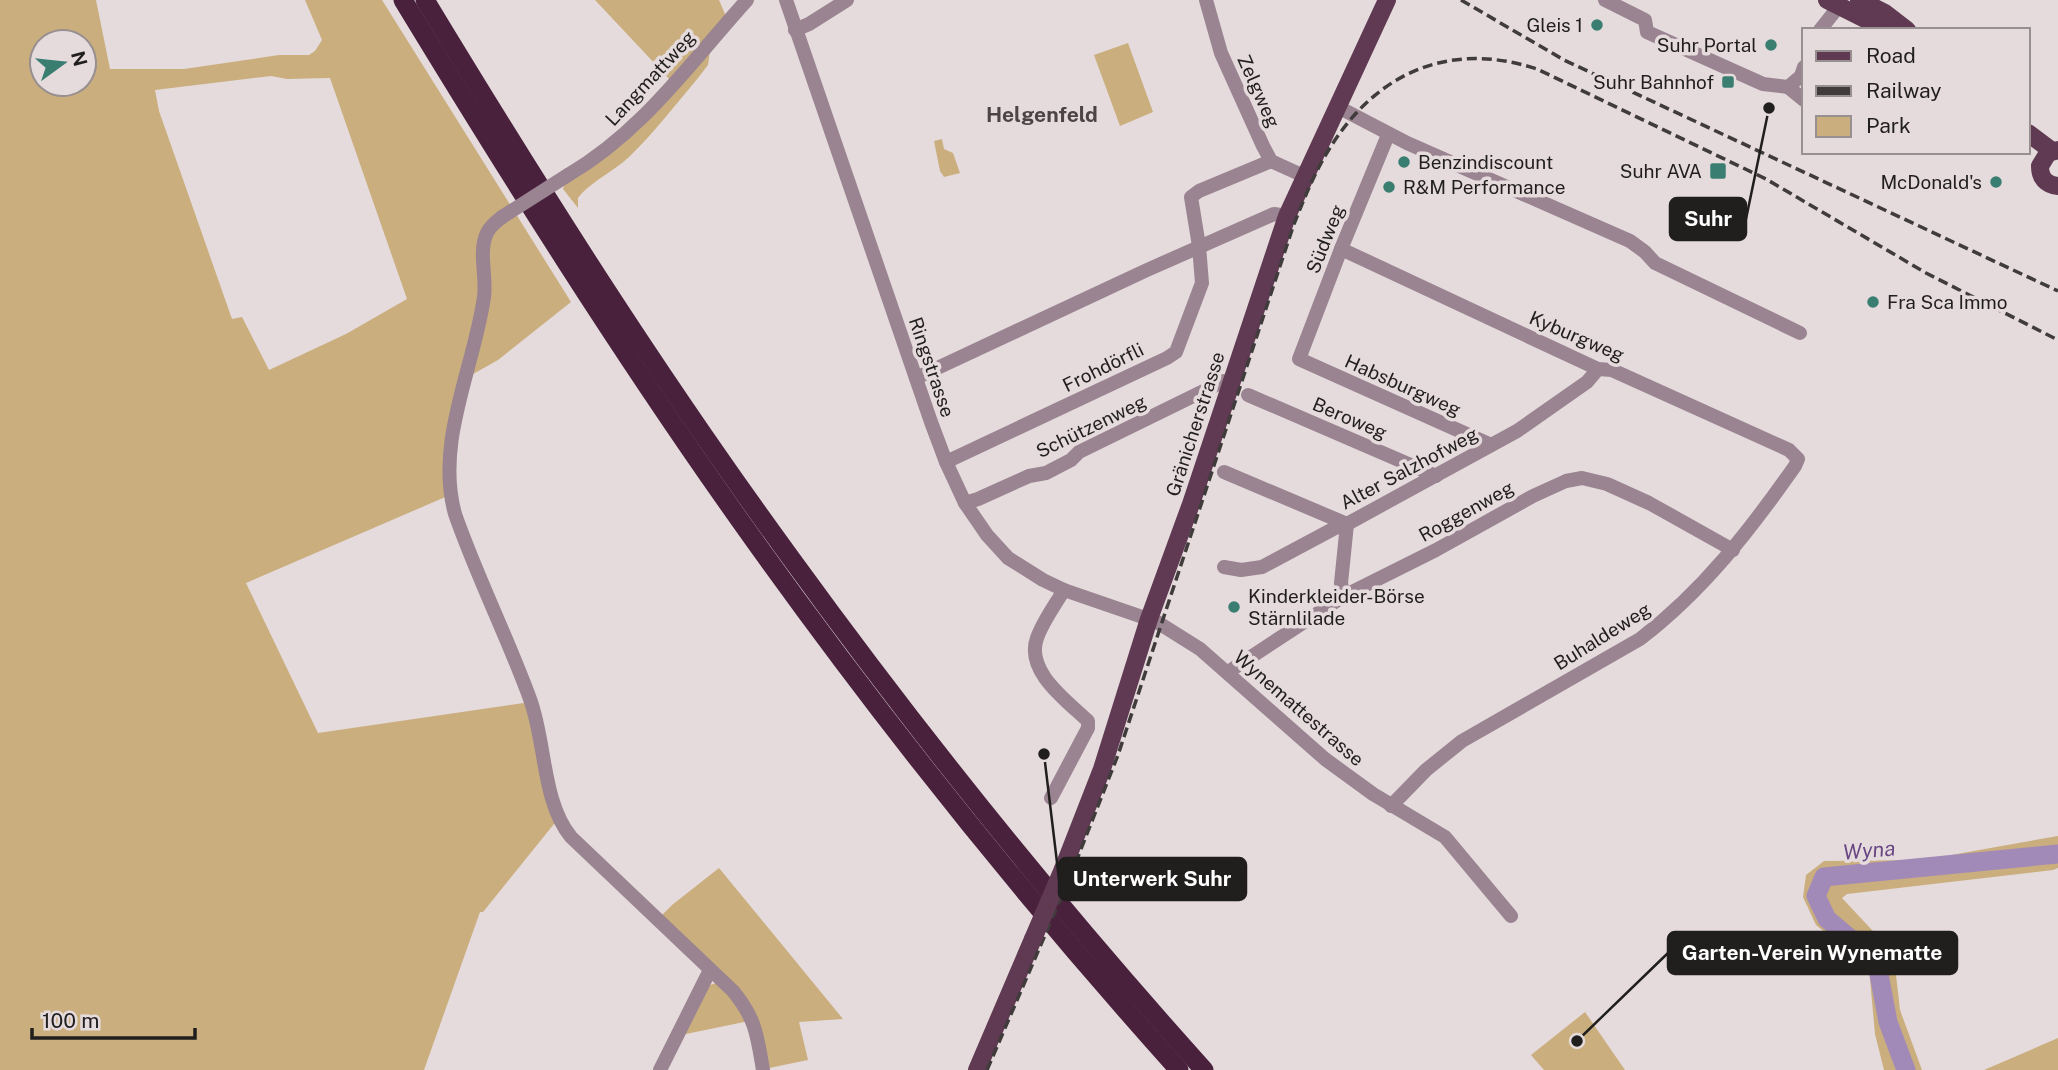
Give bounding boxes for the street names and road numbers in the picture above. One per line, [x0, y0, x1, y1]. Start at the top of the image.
street label: Langmattweg [601, 26, 700, 130]
street label: Zelgweg [1233, 51, 1285, 131]
street label: Südweg [1301, 201, 1349, 277]
street label: Kyburgweg [1526, 306, 1628, 366]
street label: Ringstrasse [905, 314, 959, 420]
street label: Frohdörfli [1059, 338, 1147, 396]
street label: Gränicherstrasse [1161, 349, 1229, 499]
street label: Habsburgweg [1342, 350, 1464, 420]
street label: Schützenweg [1032, 390, 1150, 462]
street label: Beroweg [1310, 393, 1391, 444]
street label: Alter Salzhofweg [1336, 422, 1482, 514]
street label: Roggenweg [1415, 476, 1517, 546]
street label: Buhaldeweg [1550, 598, 1654, 674]
street label: Wynemattestrasse [1230, 646, 1368, 770]

